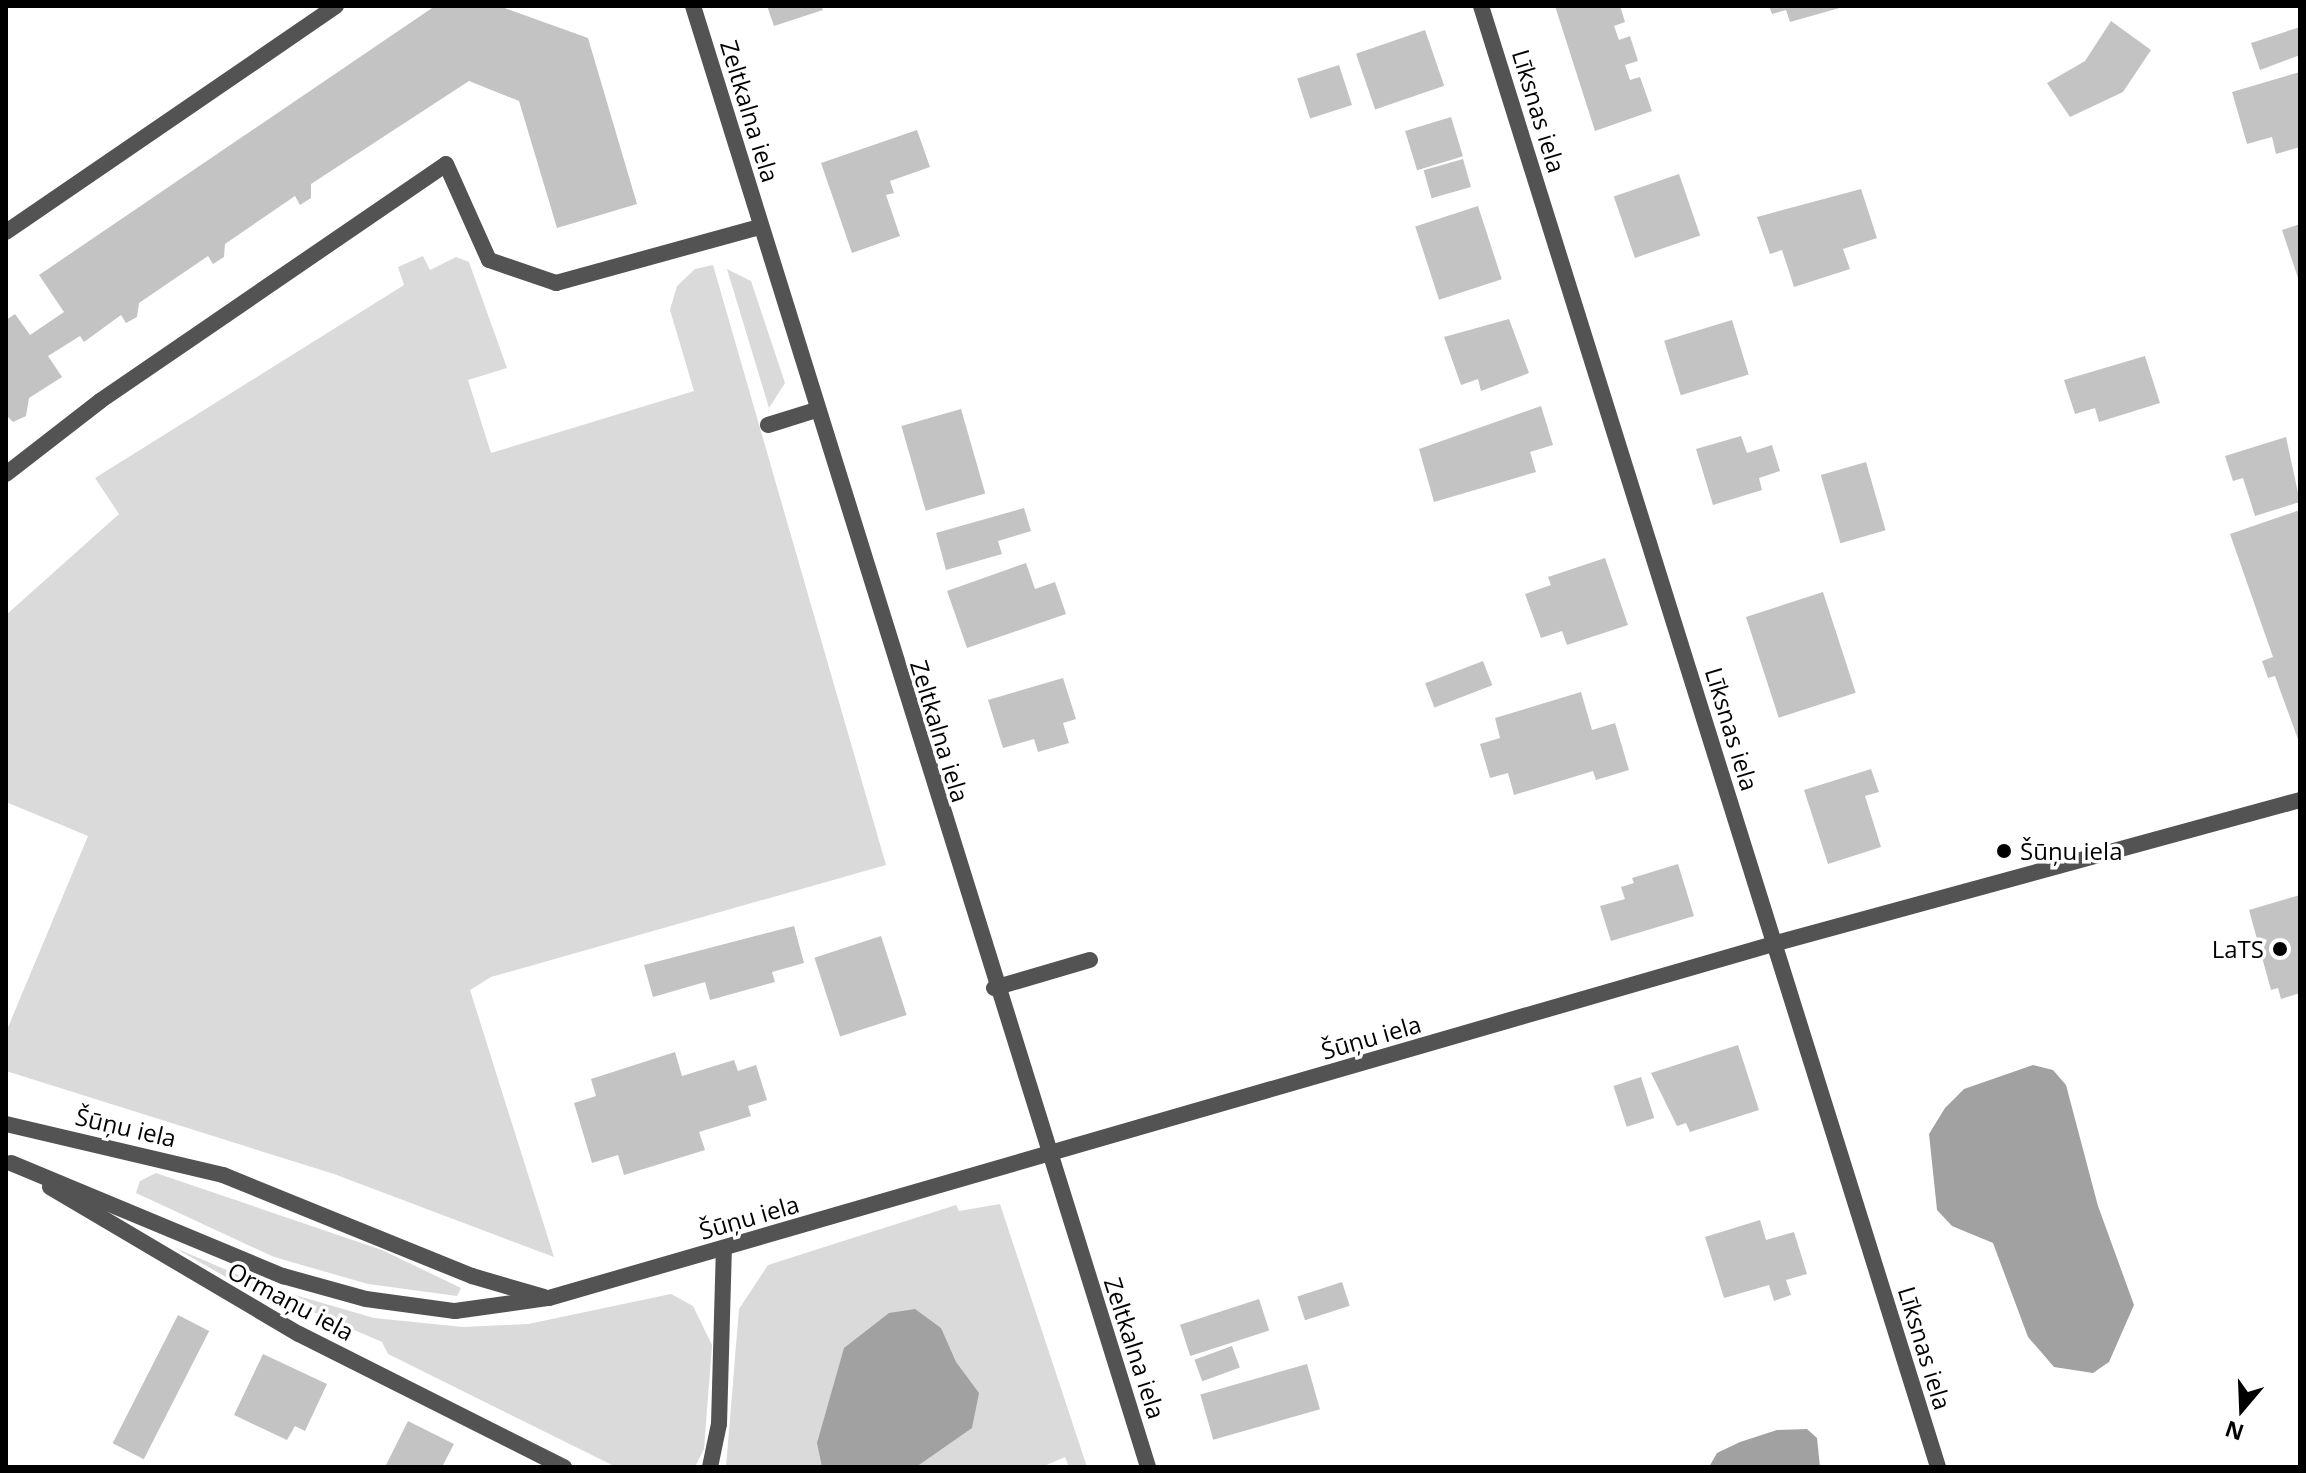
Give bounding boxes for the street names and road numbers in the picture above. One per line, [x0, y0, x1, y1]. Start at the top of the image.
street label: Zeltkalna iela [715, 36, 785, 186]
street label: Līksnas iela [1507, 46, 1571, 176]
street label: Zeltkalna iela [905, 656, 975, 806]
street label: Līksnas iela [1700, 664, 1764, 794]
street label: Šūņu iela [1318, 1009, 1424, 1065]
street label: Šūņu iela [73, 1101, 179, 1153]
street label: Šūņu iela [696, 1189, 802, 1245]
street label: Ormaņu iela [223, 1256, 359, 1346]
street label: Zeltkalna iela [1099, 1274, 1171, 1422]
street label: Līksnas iela [1893, 1283, 1957, 1413]

